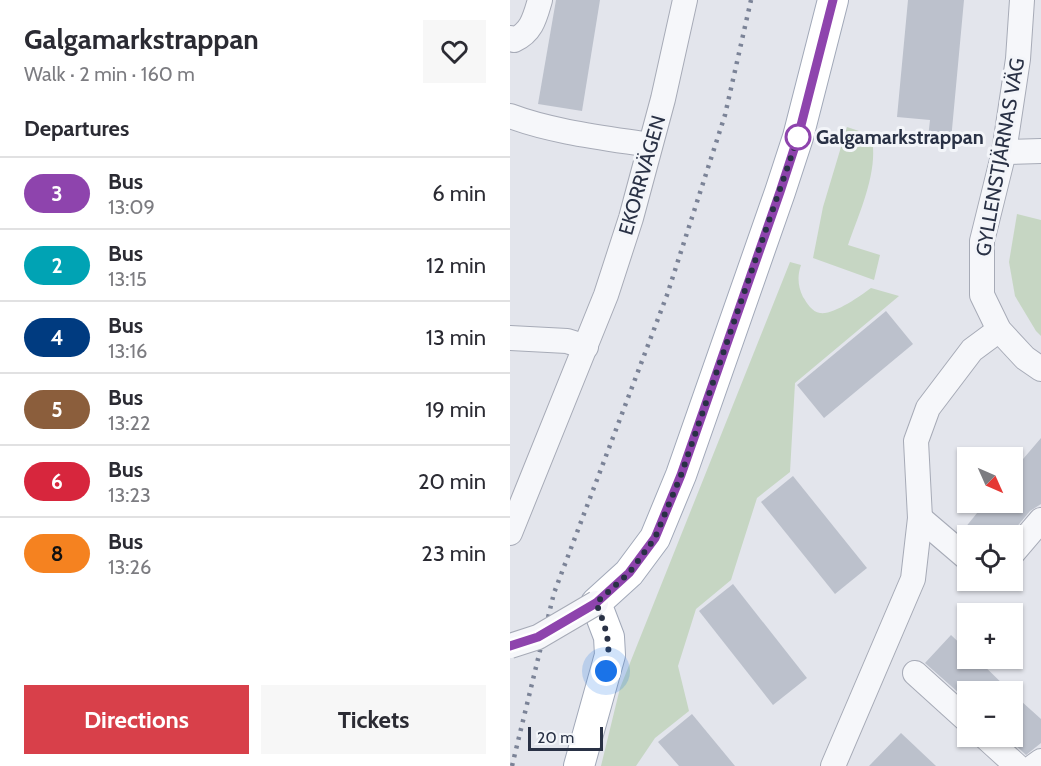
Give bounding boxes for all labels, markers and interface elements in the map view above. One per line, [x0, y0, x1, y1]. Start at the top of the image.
button: heart [423, 20, 486, 83]
text: Galgamarkstrappan [24, 22, 259, 56]
street label: GYLLENSTJÄRNAS VÄG [971, 56, 1029, 258]
text: Walk · 2 min · 160 m [24, 62, 195, 86]
street label: EKORRVÄGEN [613, 112, 671, 238]
text: Departures [24, 115, 129, 142]
marker: Galgamarkstrappan [785, 124, 811, 150]
place label: Galgamarkstrappan [816, 125, 984, 149]
text: Bus [108, 168, 143, 195]
text: 6 min [432, 180, 486, 207]
text: 3 [51, 181, 63, 206]
text: 13:09 [108, 195, 155, 219]
text: Bus [108, 240, 143, 267]
text: 12 min [426, 252, 486, 279]
text: 2 [51, 253, 63, 278]
text: 13:15 [108, 267, 147, 291]
text: Bus [108, 312, 143, 339]
text: 13 min [426, 324, 486, 351]
text: 4 [50, 325, 64, 350]
text: 13:16 [108, 339, 147, 363]
text: Bus [108, 384, 143, 411]
text: 19 min [425, 396, 486, 423]
text: 5 [51, 397, 63, 422]
text: 13:22 [108, 411, 150, 435]
north arrow [957, 447, 1023, 513]
map controls [957, 447, 1023, 747]
text: Bus [108, 456, 143, 483]
text: 20 min [418, 468, 486, 495]
text: 6 [51, 469, 63, 494]
text: 13:23 [108, 483, 151, 507]
button: locate [957, 525, 1023, 591]
text: Bus [108, 528, 143, 555]
text: 23 min [421, 540, 486, 567]
text: 8 [51, 541, 63, 566]
text: 13:26 [108, 555, 151, 579]
button: + [957, 603, 1023, 669]
your location [591, 656, 621, 686]
button: − [957, 681, 1023, 747]
button: Directions [24, 685, 249, 754]
button: Tickets [261, 685, 486, 754]
scale bar [528, 724, 603, 752]
text: 20 m [537, 728, 574, 747]

